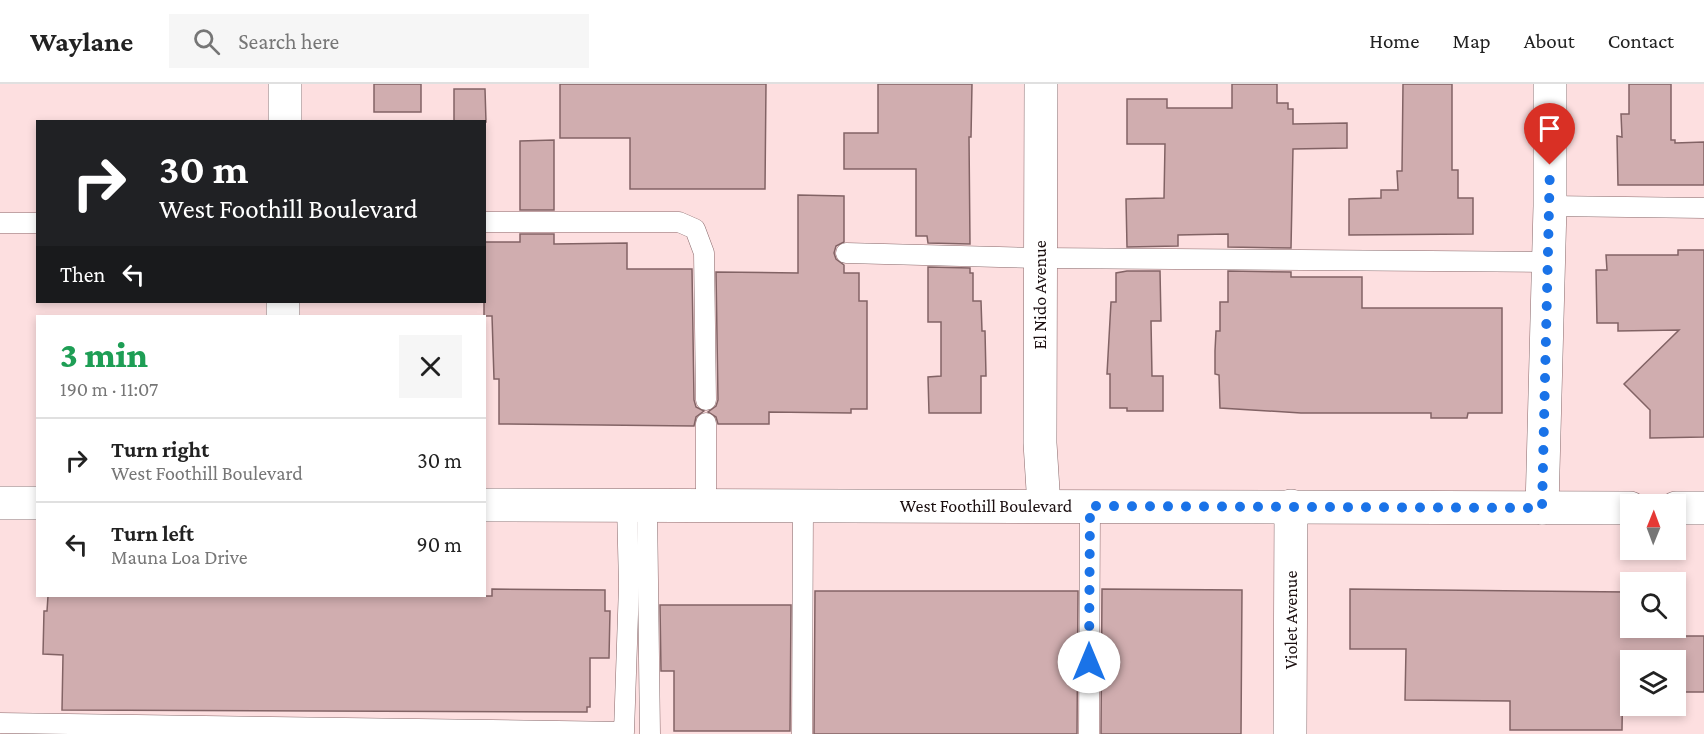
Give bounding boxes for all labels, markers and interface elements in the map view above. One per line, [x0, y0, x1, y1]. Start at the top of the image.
search box [169, 14, 589, 68]
icon: search [190, 25, 223, 58]
text: Waylane [30, 26, 133, 57]
text: Search here [238, 29, 339, 54]
text: Home [1369, 29, 1419, 53]
text: Map [1452, 29, 1491, 53]
text: About [1524, 29, 1575, 53]
text: Contact [1608, 29, 1674, 53]
pin [1524, 103, 1575, 165]
icon: arrive [1533, 112, 1566, 145]
icon: right [60, 144, 138, 222]
text: 30 m [159, 145, 249, 192]
text: West Foothill Boulevard [159, 194, 418, 224]
street label: El Nido Avenue [1030, 240, 1050, 350]
icon: left [117, 258, 150, 291]
text: Then [60, 262, 105, 287]
text: 3 min [60, 335, 148, 375]
button: close [399, 335, 462, 398]
text: 190 m · 11:07 [60, 378, 158, 400]
text: Turn right [111, 437, 209, 462]
icon: right [60, 444, 93, 477]
text: 30 m [417, 448, 462, 473]
text: West Foothill Boulevard [111, 462, 303, 484]
north arrow [1620, 494, 1686, 560]
map controls [1620, 494, 1686, 716]
street label: West Foothill Boulevard [900, 496, 1073, 516]
text: Turn left [111, 521, 194, 546]
icon: left [60, 528, 93, 561]
text: 90 m [417, 532, 462, 557]
text: Mauna Loa Drive [111, 546, 248, 568]
street label: Violet Avenue [1281, 571, 1301, 669]
button: search [1620, 572, 1686, 638]
position arrow [1057, 630, 1121, 694]
button: layers [1620, 650, 1686, 716]

